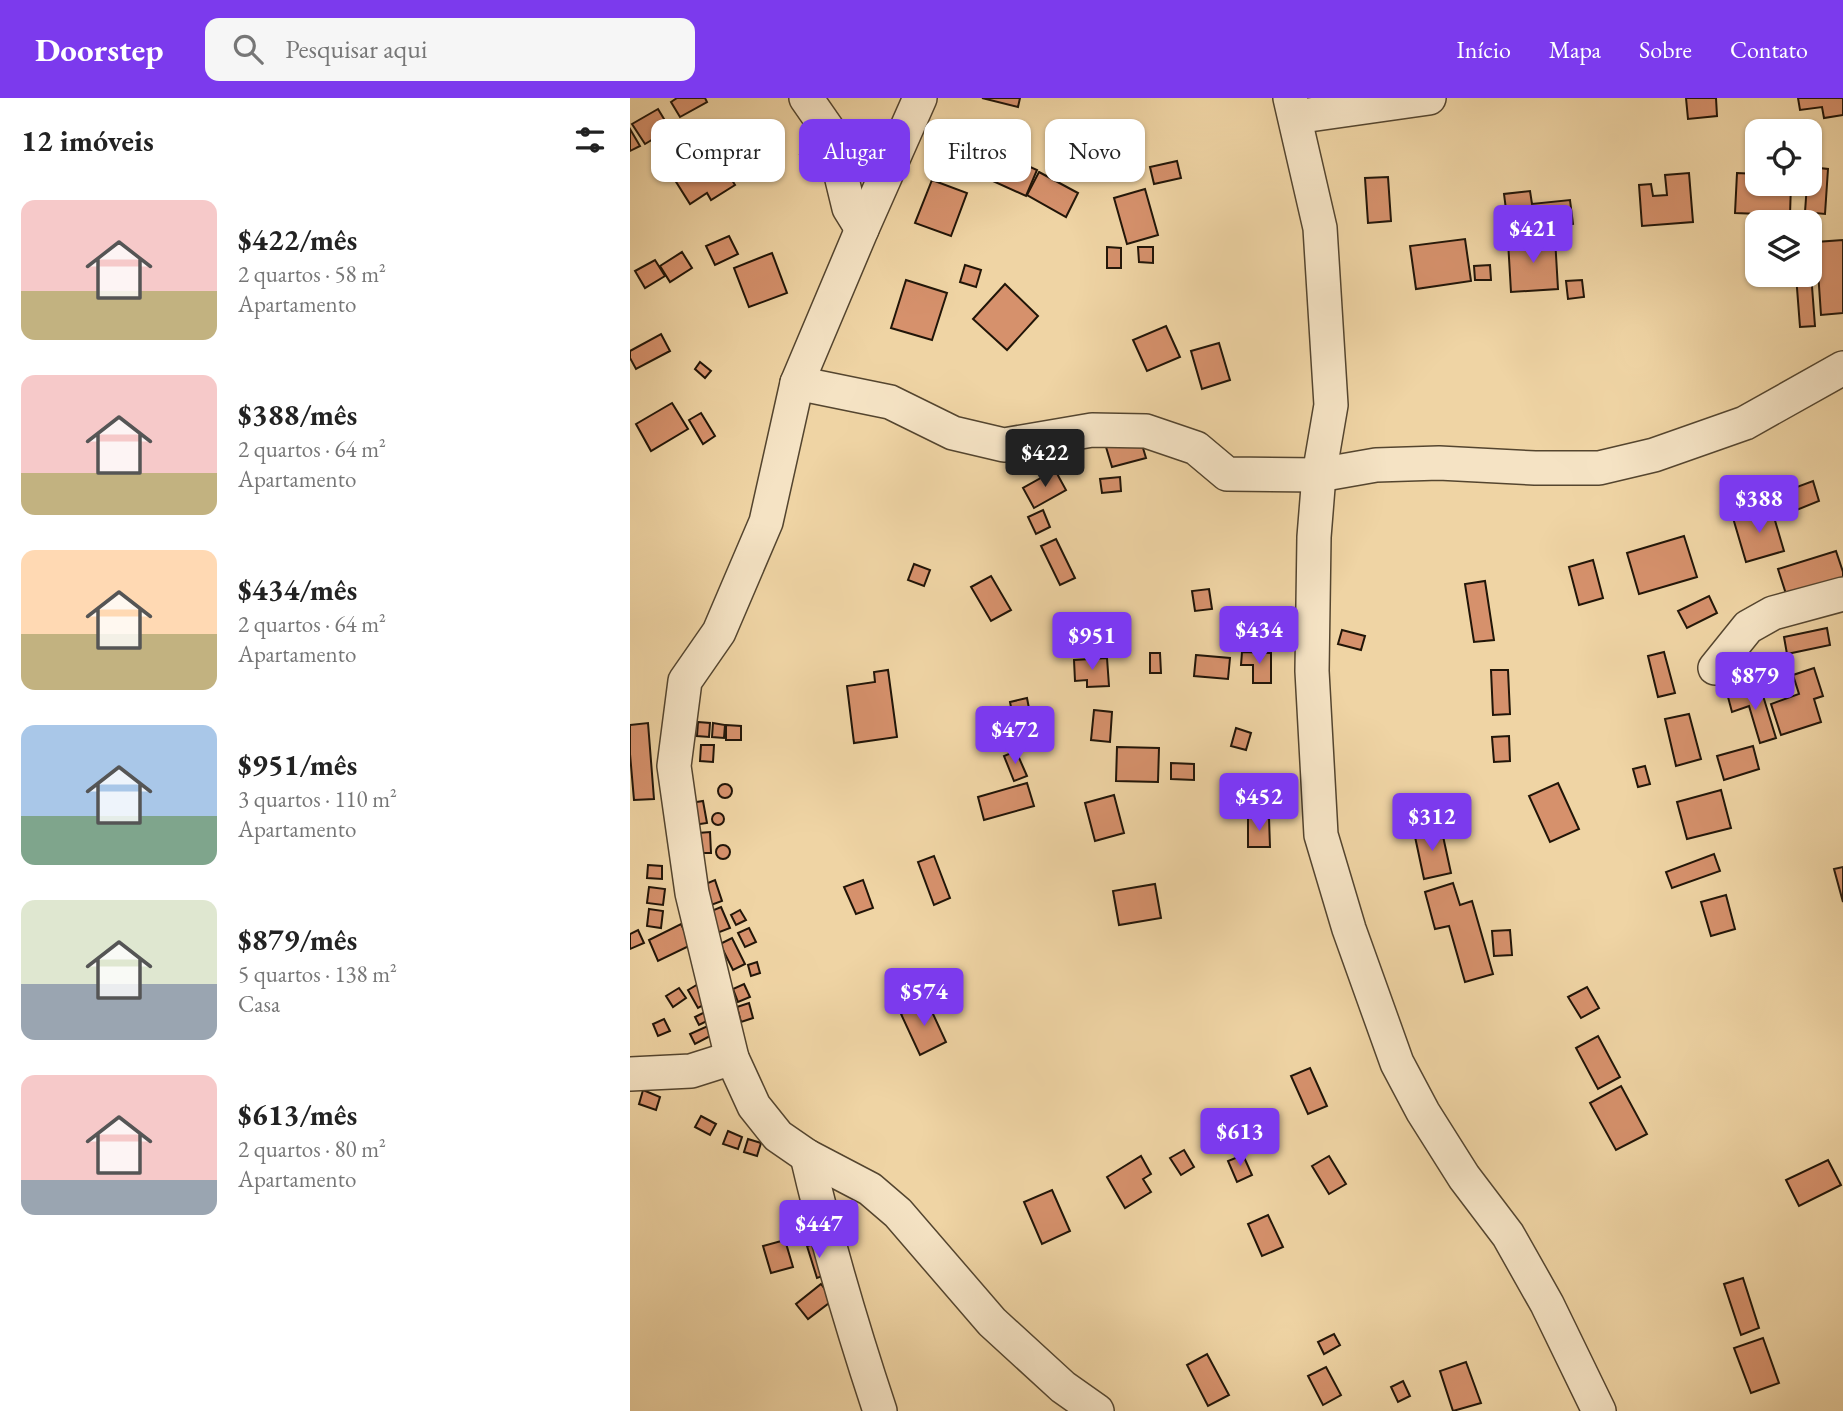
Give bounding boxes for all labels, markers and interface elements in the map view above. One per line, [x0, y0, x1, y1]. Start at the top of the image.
search box [205, 18, 695, 81]
text: Doorstep [35, 28, 163, 71]
icon: search [229, 30, 267, 68]
text: Pesquisar aqui [285, 32, 427, 66]
text: Início [1457, 34, 1511, 65]
text: Mapa [1549, 34, 1601, 65]
text: Sobre [1639, 34, 1692, 65]
text: Contato [1730, 34, 1808, 65]
chip: Comprar [651, 119, 785, 182]
chip: Alugar [799, 119, 910, 182]
chip: Filtros [924, 119, 1031, 182]
chip: Novo [1045, 119, 1145, 182]
map controls [1745, 119, 1822, 287]
button: locate [1745, 119, 1822, 196]
text: 12 imóveis [21, 121, 154, 160]
icon: filters [571, 121, 609, 159]
pin: $421 [1492, 206, 1574, 265]
button: layers [1745, 210, 1822, 287]
text: $421 [1509, 213, 1557, 243]
text: $422/mês [238, 220, 357, 259]
icon: home [77, 228, 161, 312]
text: 2 quartos · 58 m² [238, 259, 386, 289]
text: Apartamento [238, 289, 356, 319]
text: $388/mês [238, 395, 357, 434]
icon: home [77, 403, 161, 487]
pin: $422 [1004, 430, 1086, 489]
text: 2 quartos · 64 m² [238, 434, 386, 464]
text: $422 [1021, 437, 1069, 467]
text: Apartamento [238, 464, 356, 494]
pin: $388 [1718, 476, 1800, 535]
text: $388 [1735, 483, 1783, 513]
text: $434/mês [238, 570, 357, 609]
icon: home [77, 578, 161, 662]
pin: $434 [1218, 606, 1300, 666]
text: 2 quartos · 64 m² [238, 609, 386, 639]
pin: $951 [1051, 612, 1133, 672]
text: $434 [1235, 614, 1283, 644]
text: $951 [1068, 620, 1116, 650]
text: Apartamento [238, 639, 356, 669]
pin: $879 [1714, 652, 1796, 712]
text: $879 [1731, 660, 1779, 690]
pin: $472 [974, 706, 1056, 766]
text: $472 [991, 714, 1039, 744]
text: $951/mês [238, 745, 357, 784]
icon: home [77, 753, 161, 837]
pin: $452 [1218, 774, 1300, 833]
text: $452 [1235, 781, 1283, 811]
text: 3 quartos · 110 m² [238, 784, 397, 814]
pin: $312 [1391, 794, 1473, 853]
text: $312 [1408, 801, 1456, 831]
text: Apartamento [238, 814, 356, 844]
text: $879/mês [238, 920, 357, 959]
icon: home [77, 928, 161, 1012]
text: 5 quartos · 138 m² [238, 959, 397, 989]
pin: $574 [883, 968, 965, 1028]
text: $574 [900, 976, 948, 1006]
text: Casa [238, 989, 280, 1019]
text: $613/mês [238, 1095, 357, 1134]
icon: home [77, 1103, 161, 1187]
pin: $613 [1199, 1108, 1281, 1168]
text: $613 [1216, 1116, 1264, 1146]
text: 2 quartos · 80 m² [238, 1134, 386, 1164]
text: Apartamento [238, 1164, 356, 1194]
pin: $447 [778, 1200, 860, 1260]
text: $447 [795, 1208, 843, 1238]

